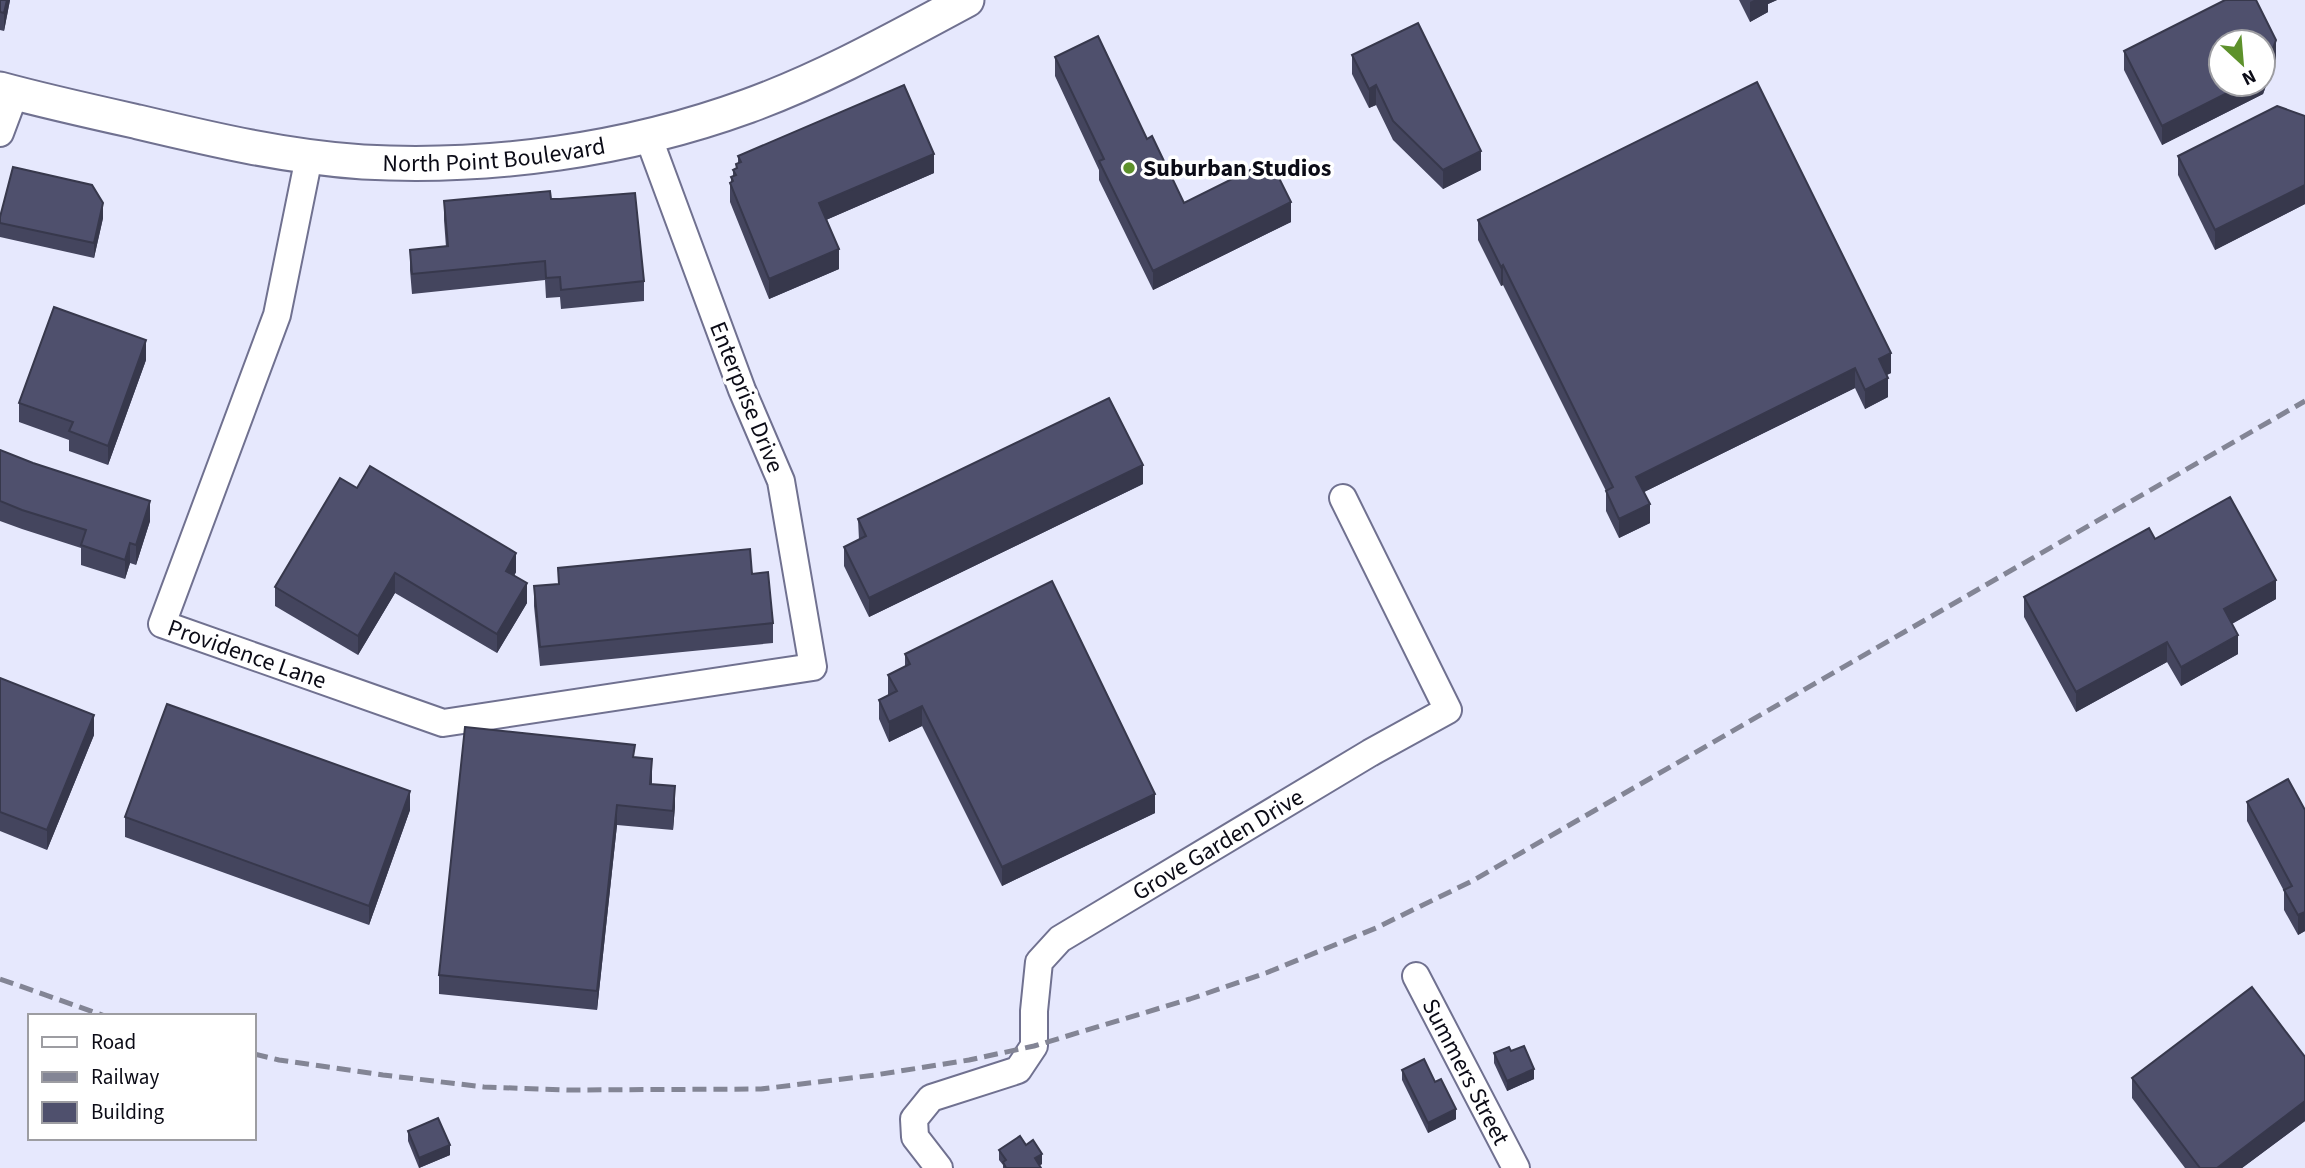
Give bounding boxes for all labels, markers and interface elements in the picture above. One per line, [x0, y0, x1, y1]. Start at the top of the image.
north arrow [2207, 28, 2277, 98]
text: N [2237, 62, 2260, 92]
street label: North Point Boulevard [382, 129, 608, 181]
place label: Suburban Studios [1143, 151, 1331, 186]
marker: Suburban Studios [1121, 160, 1137, 176]
street label: Enterprise Drive [700, 316, 793, 478]
street label: Providence Lane [163, 610, 331, 699]
street label: Grove Garden Drive [1126, 780, 1310, 910]
street label: Summers Street [1413, 993, 1518, 1151]
legend [28, 1014, 256, 1140]
text: Road [91, 1027, 136, 1057]
text: Railway [91, 1062, 159, 1092]
text: Building [91, 1097, 165, 1127]

